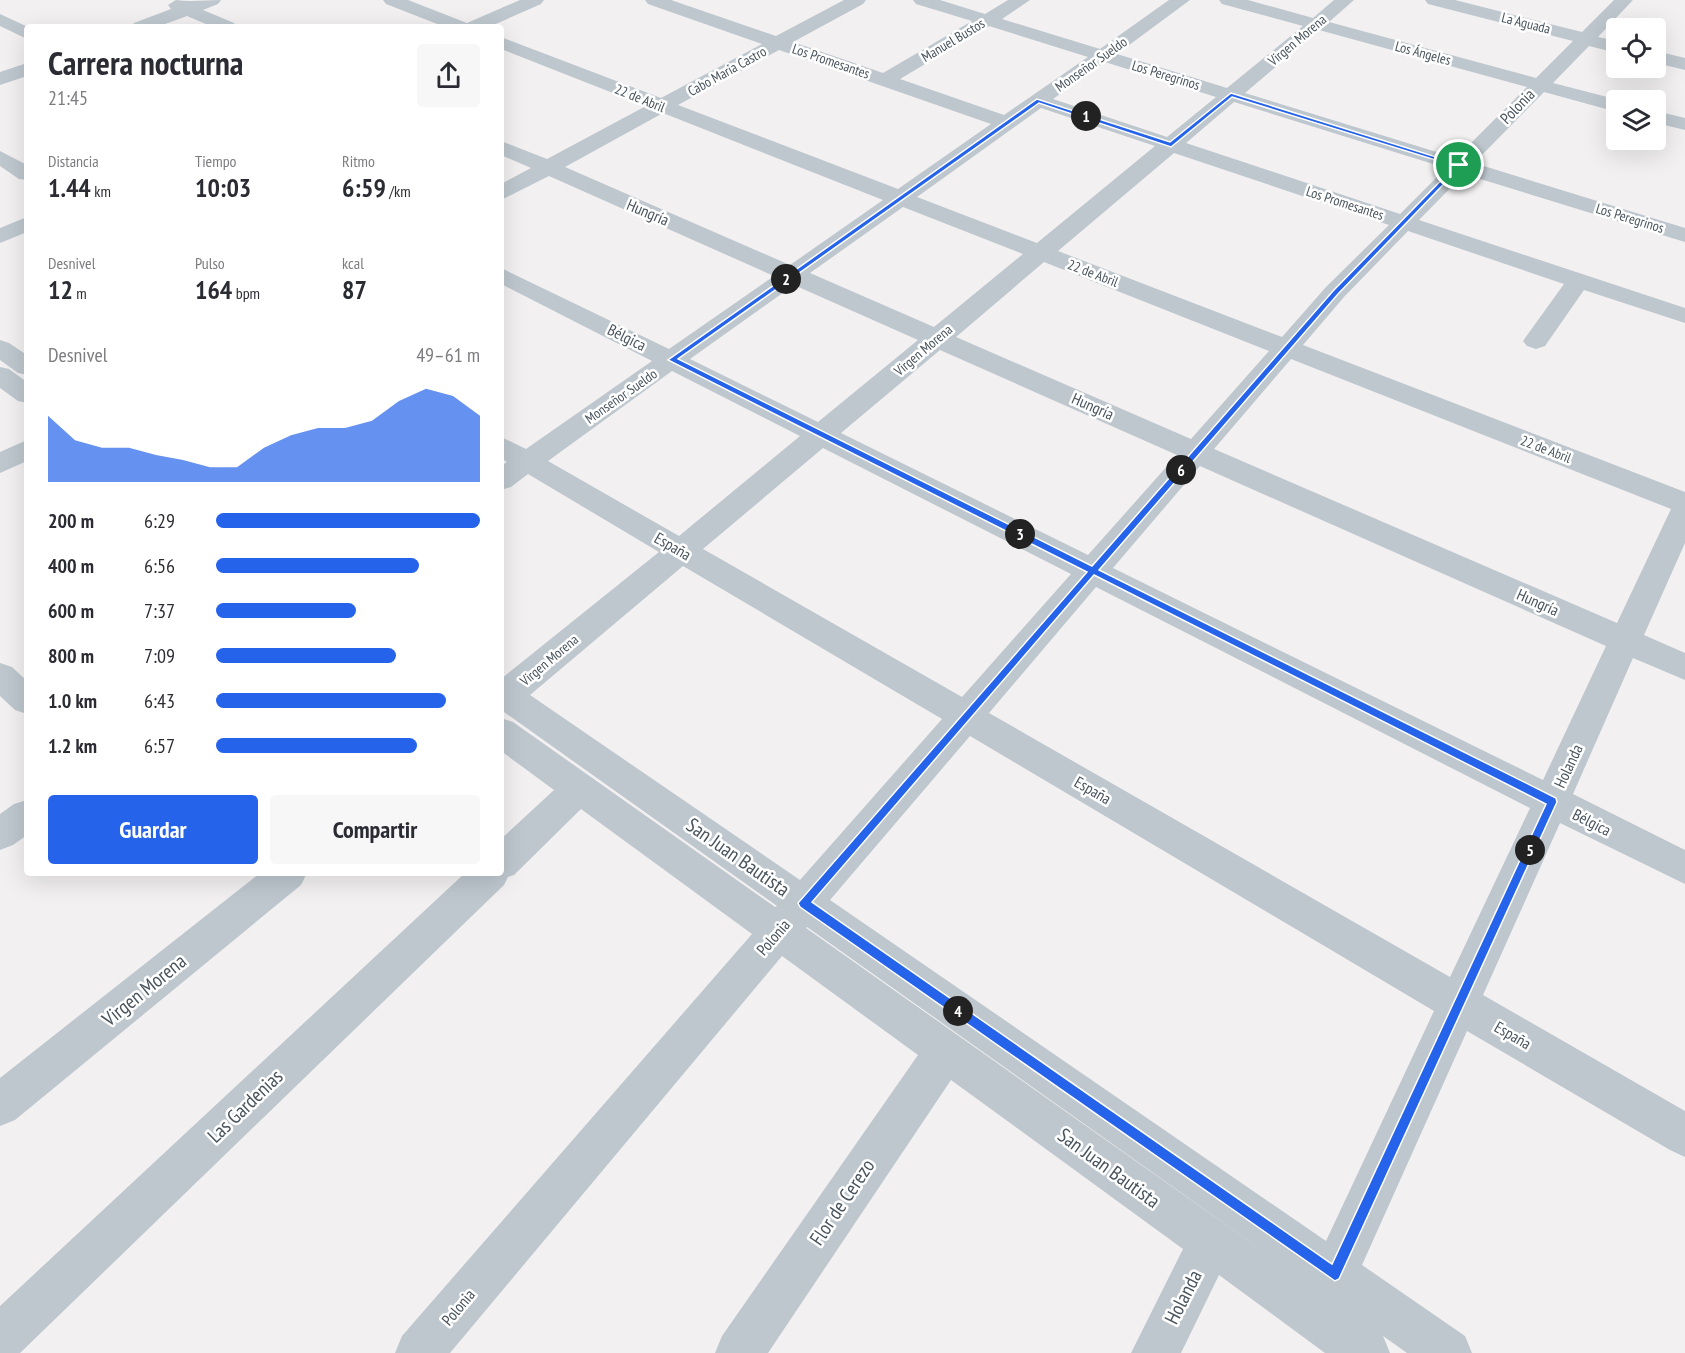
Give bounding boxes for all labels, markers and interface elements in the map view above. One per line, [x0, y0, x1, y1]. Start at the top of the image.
street label: La Aguada [1500, 8, 1552, 38]
street label: Virgen Morena [1263, 10, 1330, 70]
street label: Manuel Bustos [918, 14, 988, 66]
map controls [1606, 18, 1666, 150]
button: locate [1606, 18, 1666, 78]
street label: Monseñor Sueldo [1051, 33, 1131, 95]
street label: Los Ángeles [1393, 37, 1453, 69]
street label: Los Promesantes [790, 39, 872, 83]
text: Carrera nocturna [48, 41, 243, 84]
street label: Cabo Maria Castro [685, 42, 769, 100]
button: share [417, 44, 480, 107]
street label: Los Peregrinos [1130, 56, 1202, 94]
street label: 22 de Abril [612, 80, 669, 117]
street label: Polonia [1495, 84, 1539, 128]
text: 21:45 [48, 85, 88, 111]
button: layers [1606, 90, 1666, 150]
pin: 1 [1071, 101, 1101, 131]
text: 1 [1082, 106, 1090, 126]
pin [1433, 139, 1484, 190]
icon: arrive [1442, 148, 1475, 181]
text: Distancia [48, 151, 99, 171]
text: Tiempo [195, 151, 237, 171]
text: Ritmo [342, 151, 375, 171]
text: 1.44 [48, 171, 91, 204]
text: 10:03 [195, 171, 251, 204]
text: 6:59 [342, 171, 386, 204]
text: km [91, 181, 111, 201]
text: /km [386, 181, 411, 201]
street label: Los Promesantes [1304, 182, 1386, 224]
street label: Hungría [624, 194, 672, 230]
street label: Los Peregrinos [1594, 199, 1666, 237]
text: Desnivel [48, 253, 95, 273]
text: Pulso [195, 253, 225, 273]
text: kcal [342, 253, 364, 273]
street label: 22 de Abril [1065, 255, 1122, 291]
pin: 2 [771, 264, 801, 294]
text: 2 [782, 269, 790, 289]
text: 12 [48, 273, 73, 306]
text: 164 [195, 273, 232, 306]
text: 87 [342, 273, 367, 306]
text: m [73, 283, 87, 303]
text: bpm [232, 283, 260, 303]
street label: Bélgica [604, 319, 650, 355]
street label: Virgen Morena [889, 320, 956, 380]
text: Desnivel [48, 342, 107, 368]
text: 49–61 m [416, 342, 480, 368]
street label: Monseñor Sueldo [581, 365, 661, 427]
street label: Hungría [1069, 388, 1117, 424]
street label: 22 de Abril [1518, 431, 1575, 467]
pin: 6 [1166, 455, 1196, 485]
text: 6 [1177, 460, 1185, 480]
text: 200 m [48, 508, 94, 534]
text: 6:29 [144, 508, 175, 534]
pin: 3 [1005, 519, 1035, 549]
text: 3 [1016, 524, 1024, 544]
street label: España [651, 528, 695, 564]
text: 400 m [48, 553, 94, 579]
text: 6:56 [144, 553, 175, 579]
street label: Hungría [1514, 584, 1562, 620]
text: 600 m [48, 598, 94, 624]
text: 7:37 [144, 598, 175, 624]
street label: Virgen Morena [515, 630, 582, 690]
text: 800 m [48, 643, 94, 669]
text: 7:09 [144, 643, 175, 669]
text: 1.0 km [48, 688, 97, 714]
text: 6:43 [144, 688, 175, 714]
text: 1.2 km [48, 733, 97, 759]
text: 6:57 [144, 733, 175, 759]
street label: Holanda [1549, 741, 1587, 791]
street label: España [1071, 772, 1115, 808]
button: Guardar [48, 795, 258, 864]
button: Compartir [270, 795, 480, 864]
street label: Bélgica [1569, 804, 1615, 840]
street label: San Juan Bautista [681, 812, 795, 902]
pin: 5 [1515, 835, 1545, 865]
text: 5 [1526, 840, 1534, 860]
street label: Polonia [752, 915, 794, 959]
street label: Virgen Morena [96, 948, 191, 1032]
pin: 4 [943, 996, 973, 1026]
text: 4 [954, 1001, 962, 1021]
street label: España [1491, 1017, 1535, 1053]
street label: Las Gardenias [202, 1063, 288, 1148]
street label: San Juan Bautista [1053, 1122, 1165, 1214]
street label: Flor de Cerezo [804, 1154, 880, 1250]
street label: Holanda [1158, 1265, 1208, 1329]
street label: Polonia [437, 1285, 479, 1329]

